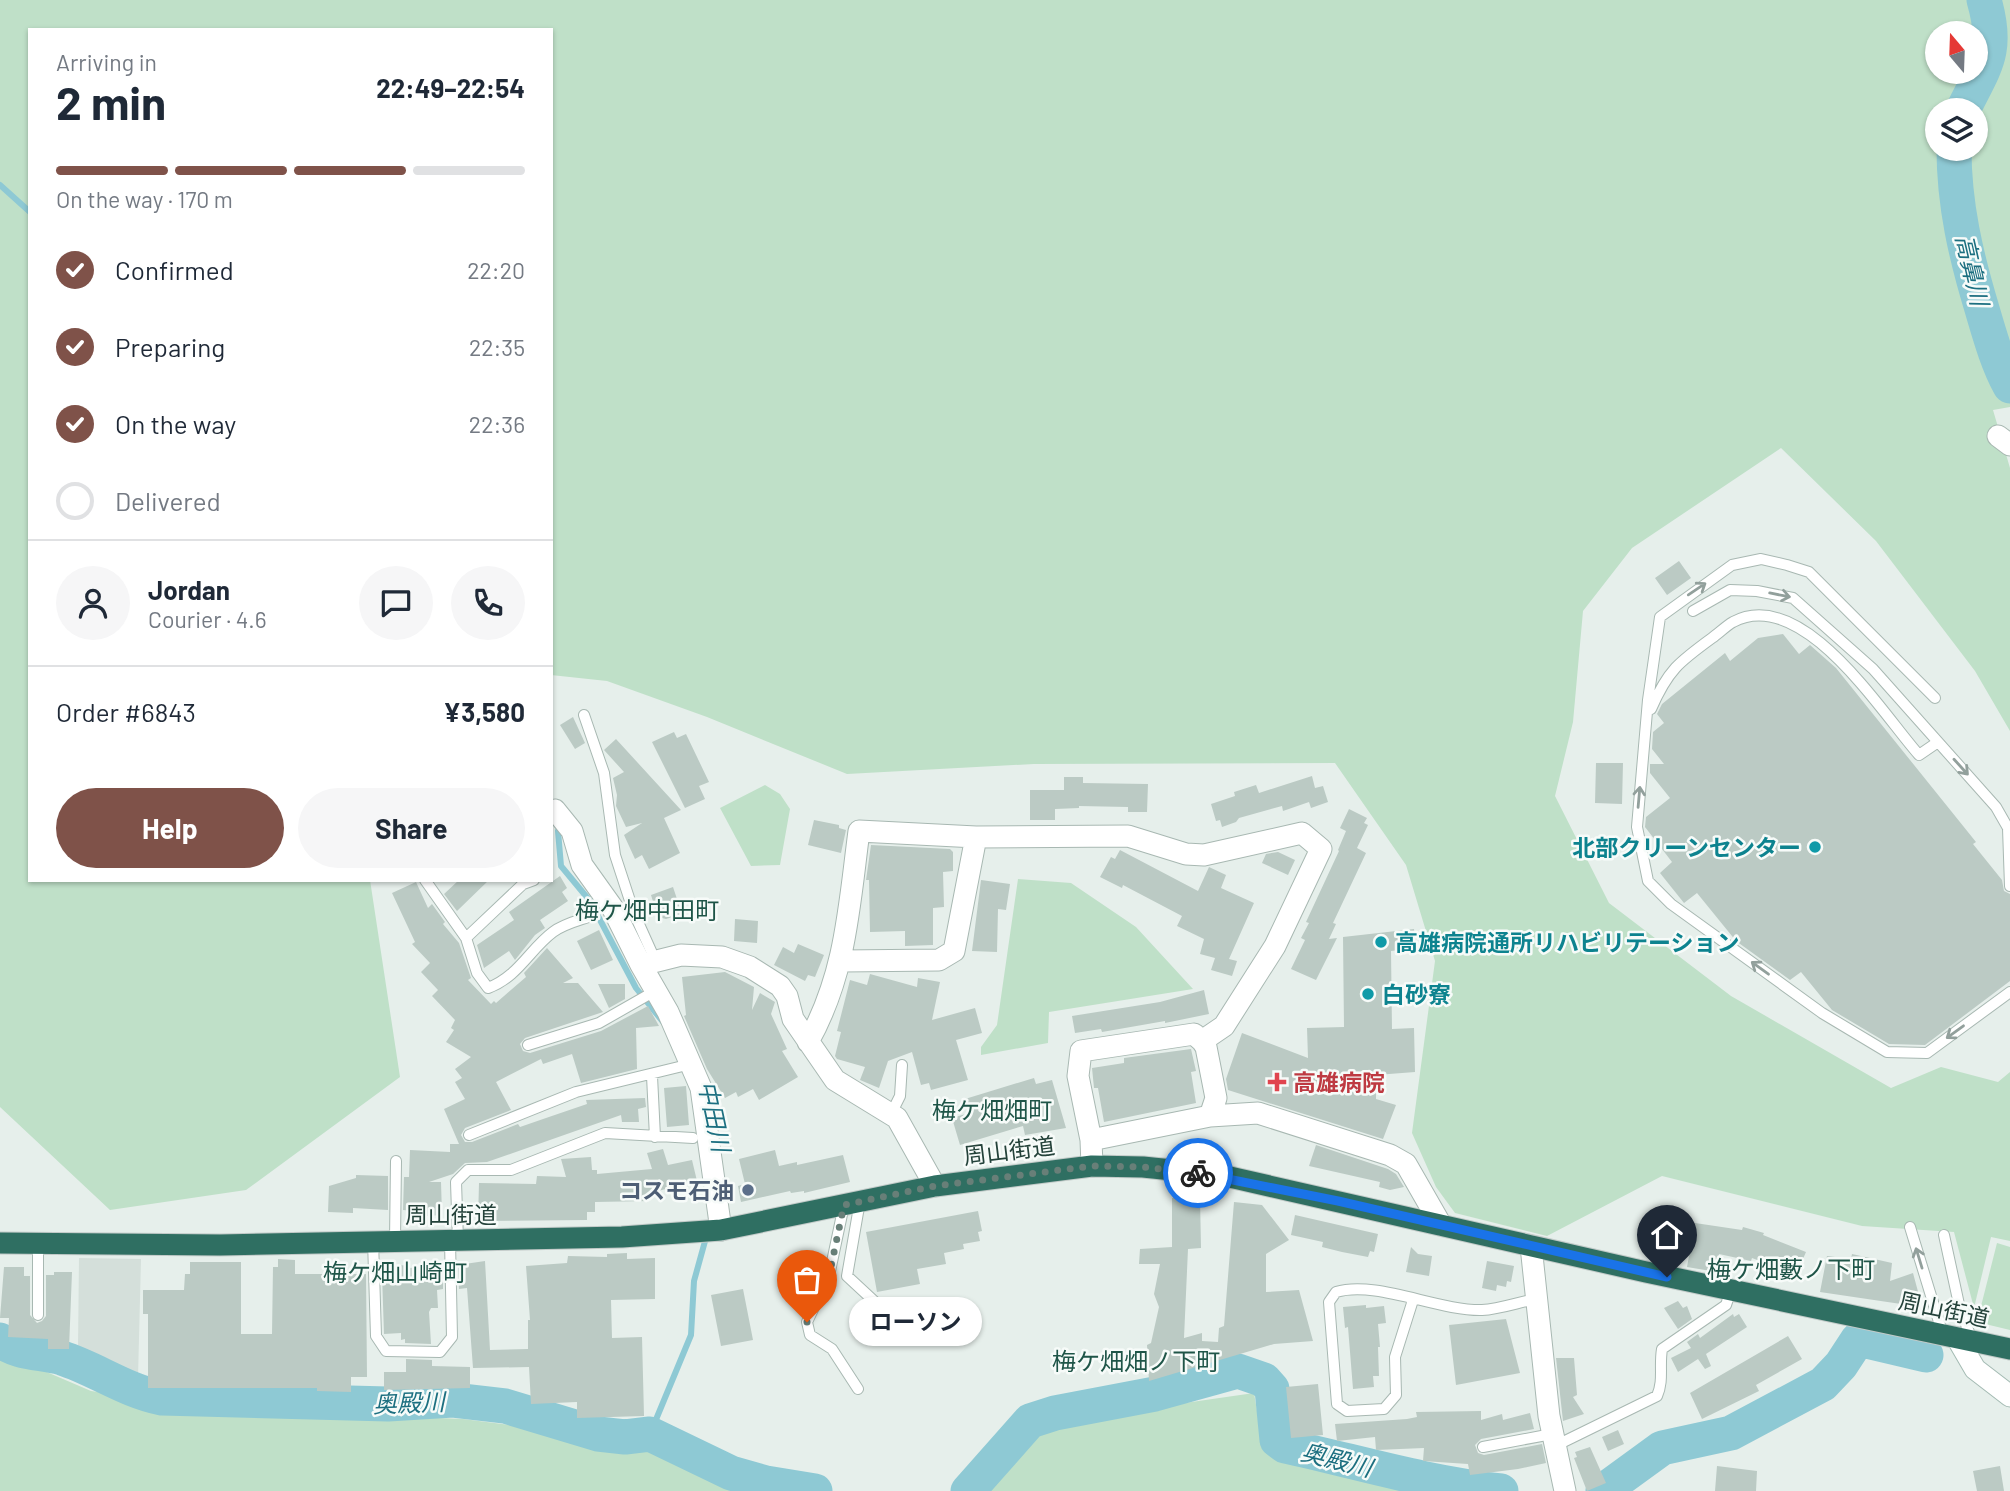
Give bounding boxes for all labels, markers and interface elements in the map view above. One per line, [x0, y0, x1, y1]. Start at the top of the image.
north arrow [1925, 21, 1988, 84]
map controls [1925, 21, 1988, 161]
text: Arriving in [56, 48, 157, 76]
text: 22:49–22:54 [376, 72, 525, 103]
text: 2 min [56, 74, 166, 129]
button: layers [1925, 98, 1988, 161]
text: On the way · 170 m [56, 185, 233, 213]
water label: 高鼻川 [1951, 232, 1996, 311]
icon: check [56, 251, 94, 289]
text: Confirmed [115, 254, 234, 285]
text: 22:20 [467, 256, 525, 284]
icon: check [56, 328, 94, 366]
text: Preparing [115, 331, 225, 362]
text: 22:35 [469, 333, 525, 361]
icon: check [56, 405, 94, 443]
text: On the way [115, 408, 236, 439]
text: 22:36 [469, 410, 525, 438]
text: Delivered [115, 485, 221, 516]
button: person [56, 566, 130, 640]
button: chat [359, 566, 433, 640]
button: phone [451, 566, 525, 640]
text: Jordan [148, 574, 230, 605]
one-way arrow [1687, 582, 1706, 596]
one-way arrow [1768, 589, 1791, 603]
text: Courier · 4.6 [148, 605, 267, 633]
text: Order #6843 [56, 696, 196, 727]
text: ¥3,580 [443, 696, 525, 727]
one-way arrow [1953, 758, 1969, 776]
one-way arrow [1633, 786, 1646, 809]
button: Help [56, 788, 284, 868]
button: Share [298, 788, 525, 868]
place label: 北部クリーンセンター [1572, 833, 1801, 861]
marker: 北部クリーンセンター [1807, 839, 1823, 855]
district label: 梅ケ畑中田町 [575, 895, 719, 924]
place label: 高雄病院通所リハビリテーション [1395, 928, 1740, 956]
marker: 高雄病院通所リハビリテーション [1373, 934, 1389, 950]
one-way arrow [1751, 961, 1770, 975]
place label: 白砂寮 [1382, 980, 1451, 1008]
marker: 白砂寮 [1360, 986, 1376, 1002]
one-way arrow [1946, 1025, 1965, 1039]
place label: 高雄病院 [1293, 1068, 1385, 1096]
marker: 高雄病院 [1267, 1072, 1287, 1092]
water label: 中田川 [693, 1078, 737, 1157]
district label: 梅ケ畑畑町 [932, 1095, 1052, 1124]
street label: 周山街道 [962, 1130, 1056, 1170]
courier [1163, 1138, 1233, 1208]
icon: bike [1179, 1154, 1217, 1192]
place label: コスモ石油 [619, 1176, 734, 1204]
marker: コスモ石油 [740, 1182, 756, 1198]
street label: 周山街道 [405, 1200, 497, 1228]
pin [1637, 1205, 1697, 1277]
icon: home [1648, 1216, 1686, 1254]
one-way arrow [1912, 1247, 1925, 1269]
pin [777, 1250, 837, 1322]
district label: 梅ケ畑藪ノ下町 [1707, 1254, 1875, 1283]
district label: 梅ケ畑山崎町 [323, 1257, 467, 1286]
icon: bag [788, 1261, 826, 1299]
street label: 周山街道 [1896, 1286, 1992, 1332]
callout: ローソン [849, 1298, 982, 1346]
text: ローソン [870, 1307, 962, 1335]
district label: 梅ケ畑畑ノ下町 [1052, 1346, 1220, 1375]
water label: 奥殿川 [373, 1386, 448, 1418]
water label: 奥殿川 [1299, 1436, 1378, 1483]

